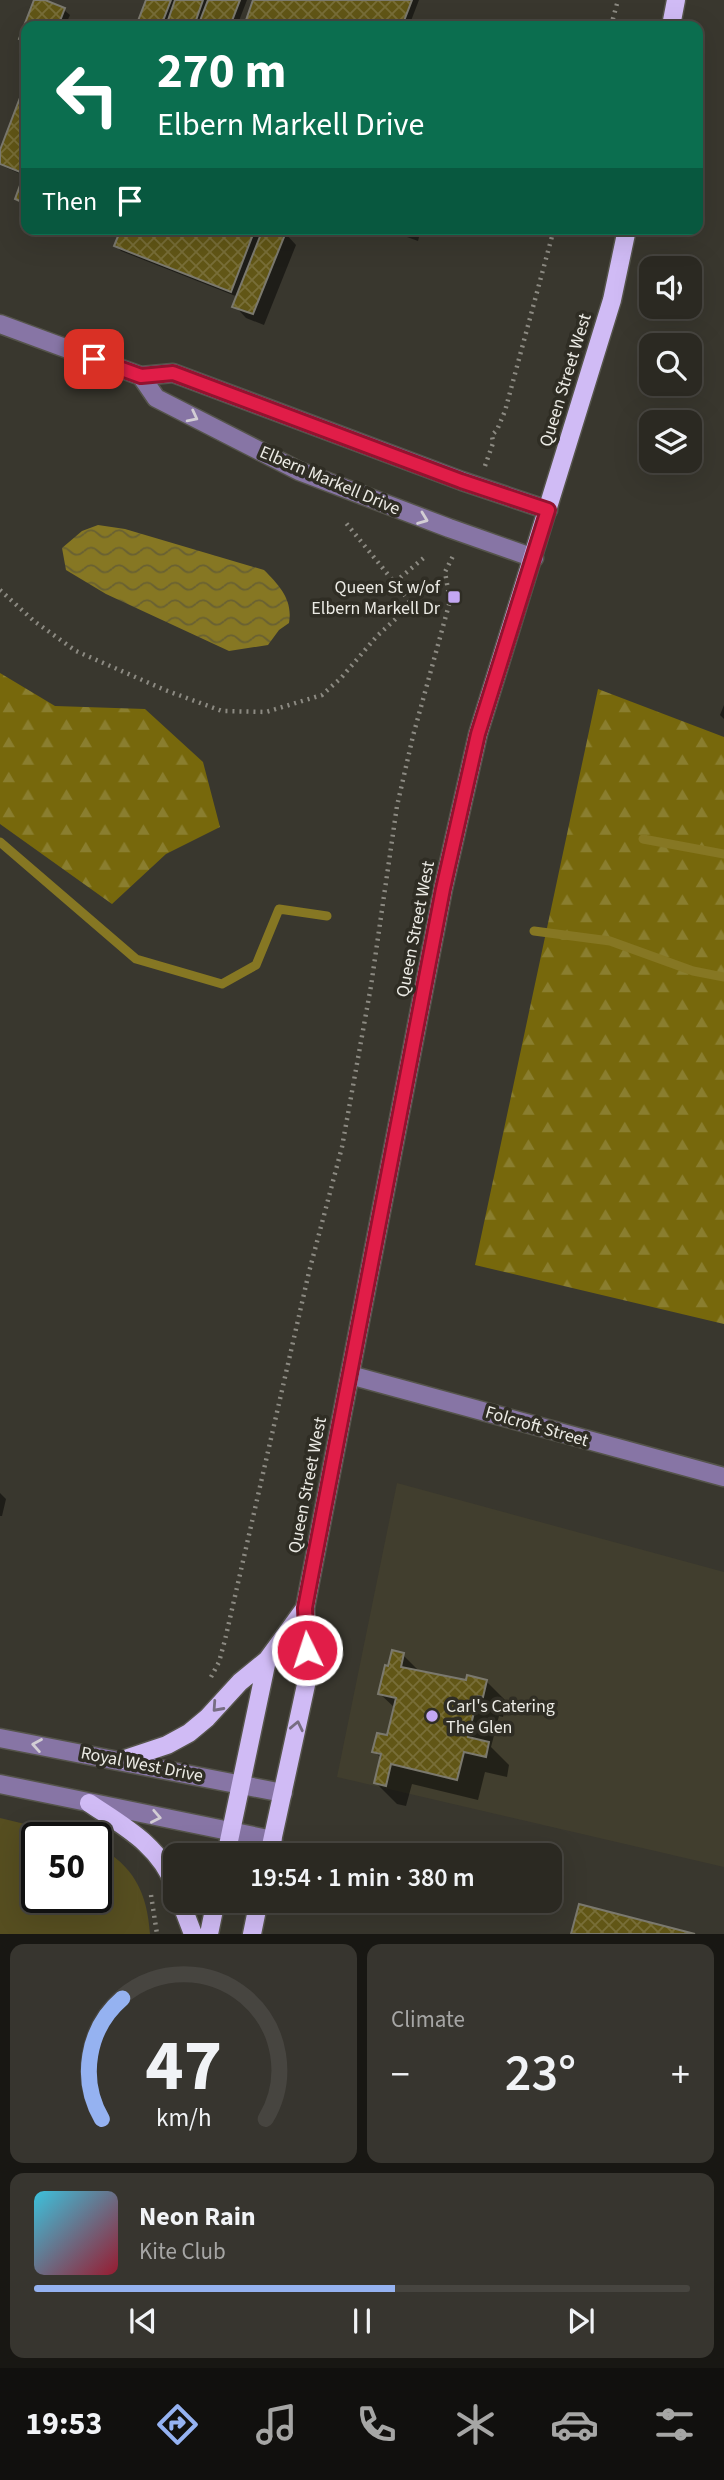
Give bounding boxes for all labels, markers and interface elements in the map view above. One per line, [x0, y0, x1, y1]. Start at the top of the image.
text: 270 m [157, 37, 286, 107]
icon: left [42, 49, 133, 140]
text: Elbern Markell Drive [157, 102, 424, 148]
icon: arrive [111, 182, 149, 220]
text: Then [42, 183, 97, 220]
map controls [639, 256, 702, 473]
button: sound [639, 256, 702, 319]
street label: Queen Street West [533, 310, 598, 450]
pin [64, 329, 124, 389]
button: search [639, 333, 702, 396]
icon: arrive [75, 340, 113, 378]
one-way arrow [186, 408, 198, 422]
button: layers [639, 410, 702, 473]
street label: Elbern Markell Drive [256, 440, 404, 521]
one-way arrow [417, 510, 429, 524]
place label: Queen St w/of Elbern Markell Dr [311, 575, 441, 621]
marker: Queen St w/of Elbern Markell Dr [446, 589, 462, 605]
street label: Queen Street West [390, 859, 441, 999]
street label: Folcroft Street [482, 1400, 591, 1453]
street label: Queen Street West [282, 1415, 333, 1555]
position arrow [270, 1613, 344, 1687]
place label: Carl's Catering The Glen [446, 1694, 555, 1740]
one-way arrow [213, 1699, 225, 1712]
marker: Carl's Catering The Glen [424, 1708, 440, 1724]
one-way arrow [289, 1720, 304, 1732]
one-way arrow [31, 1738, 43, 1753]
street label: Royal West Drive [79, 1740, 205, 1789]
one-way arrow [150, 1808, 162, 1823]
speed limit sign: 50 [21, 1822, 112, 1913]
text: 19:54 · 1 min · 380 m [250, 1859, 475, 1896]
text: Climate [391, 2003, 465, 2036]
text: 47 [145, 2015, 222, 2119]
text: 23° [505, 2037, 576, 2111]
text: − [391, 2048, 410, 2102]
text: + [671, 2048, 690, 2102]
text: km/h [156, 2100, 211, 2136]
text: Neon Rain [139, 2198, 256, 2235]
text: Kite Club [139, 2235, 226, 2268]
icon: previous [124, 2302, 162, 2340]
icon: pause [343, 2302, 381, 2340]
icon: next [562, 2302, 600, 2340]
icon: directions [153, 2400, 202, 2449]
icon: music [252, 2400, 301, 2449]
icon: phone [352, 2400, 401, 2449]
icon: climate [451, 2400, 500, 2449]
icon: car [550, 2400, 599, 2449]
icon: filters [650, 2400, 699, 2449]
text: 19:53 [25, 2401, 102, 2447]

